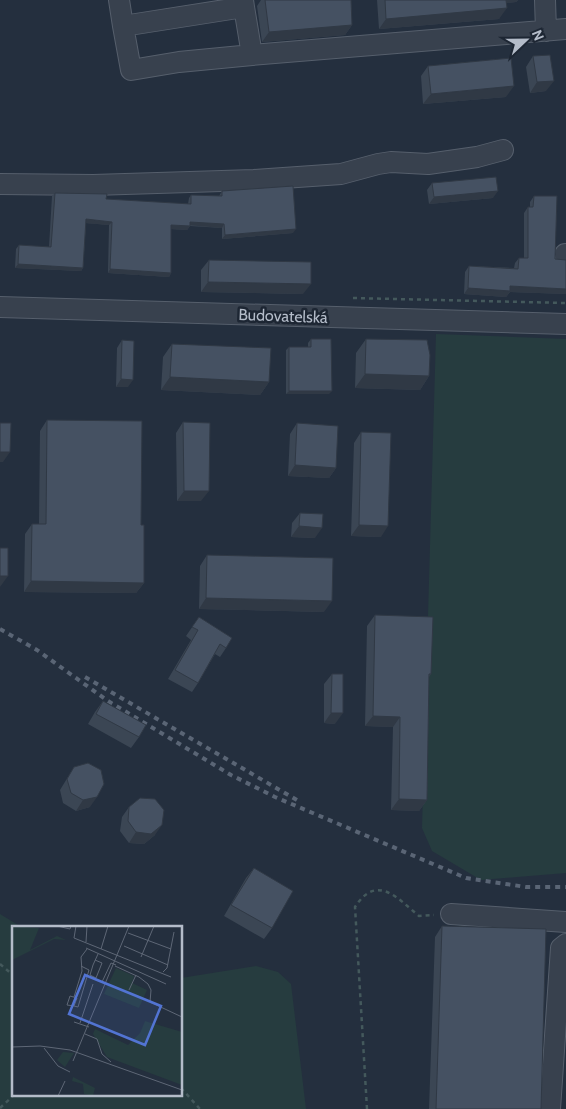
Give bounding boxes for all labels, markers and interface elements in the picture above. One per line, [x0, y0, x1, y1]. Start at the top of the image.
north arrow [501, 15, 551, 65]
text: N [528, 27, 548, 43]
street label: Budovatelská [238, 305, 328, 327]
inset map [12, 926, 182, 1096]

